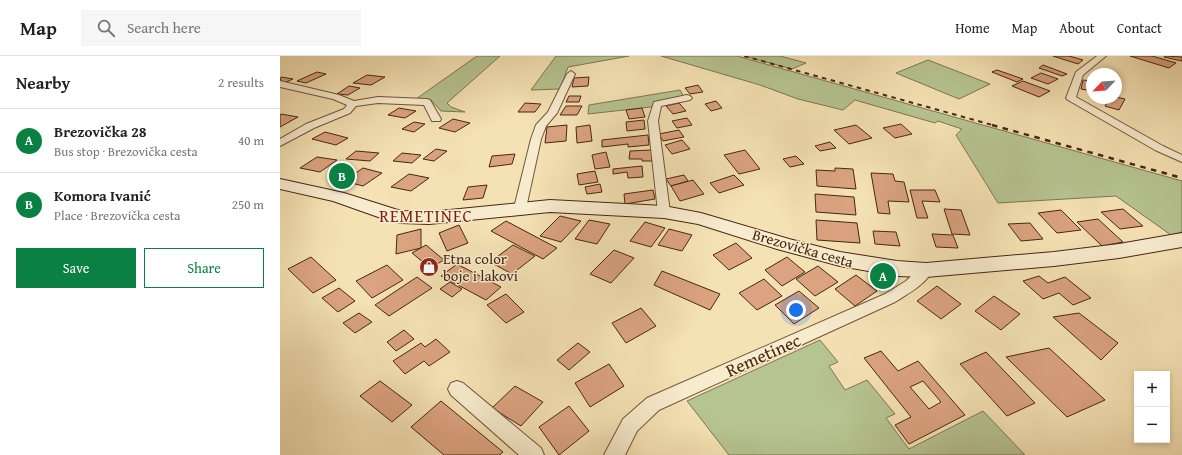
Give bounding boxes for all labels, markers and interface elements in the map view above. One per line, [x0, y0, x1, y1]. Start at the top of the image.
search box [81, 10, 361, 46]
text: Map [20, 14, 57, 42]
icon: search [95, 17, 117, 39]
text: Search here [127, 17, 201, 38]
text: Home [955, 18, 990, 38]
text: Map [1012, 18, 1037, 38]
text: About [1059, 18, 1095, 38]
text: Contact [1117, 18, 1162, 38]
north arrow [1086, 68, 1122, 104]
text: Nearby [16, 70, 70, 95]
text: 2 results [218, 73, 264, 92]
text: Brezovička 28 [54, 121, 146, 142]
text: A [25, 131, 33, 150]
text: 40 m [238, 131, 264, 150]
text: Bus stop · Brezovička cesta [54, 142, 198, 161]
pin: B [329, 161, 355, 191]
text: Komora Ivanić [54, 185, 151, 206]
text: B [25, 195, 33, 214]
text: 250 m [232, 195, 264, 214]
district label: REMETINEC [379, 203, 473, 228]
text: Place · Brezovička cesta [54, 206, 180, 225]
street label: Brezovička cesta [750, 224, 856, 272]
button: Save [16, 248, 136, 288]
button: Share [144, 248, 264, 288]
place label: Etna color boje i lakovi [443, 248, 518, 286]
shop icon: Etna color boje i lakovi [418, 256, 440, 278]
pin: A [870, 261, 896, 291]
your location [786, 300, 806, 320]
street label: Remetinec [721, 326, 805, 384]
map controls [1134, 371, 1170, 443]
button: + [1134, 371, 1170, 407]
button: − [1134, 407, 1170, 443]

